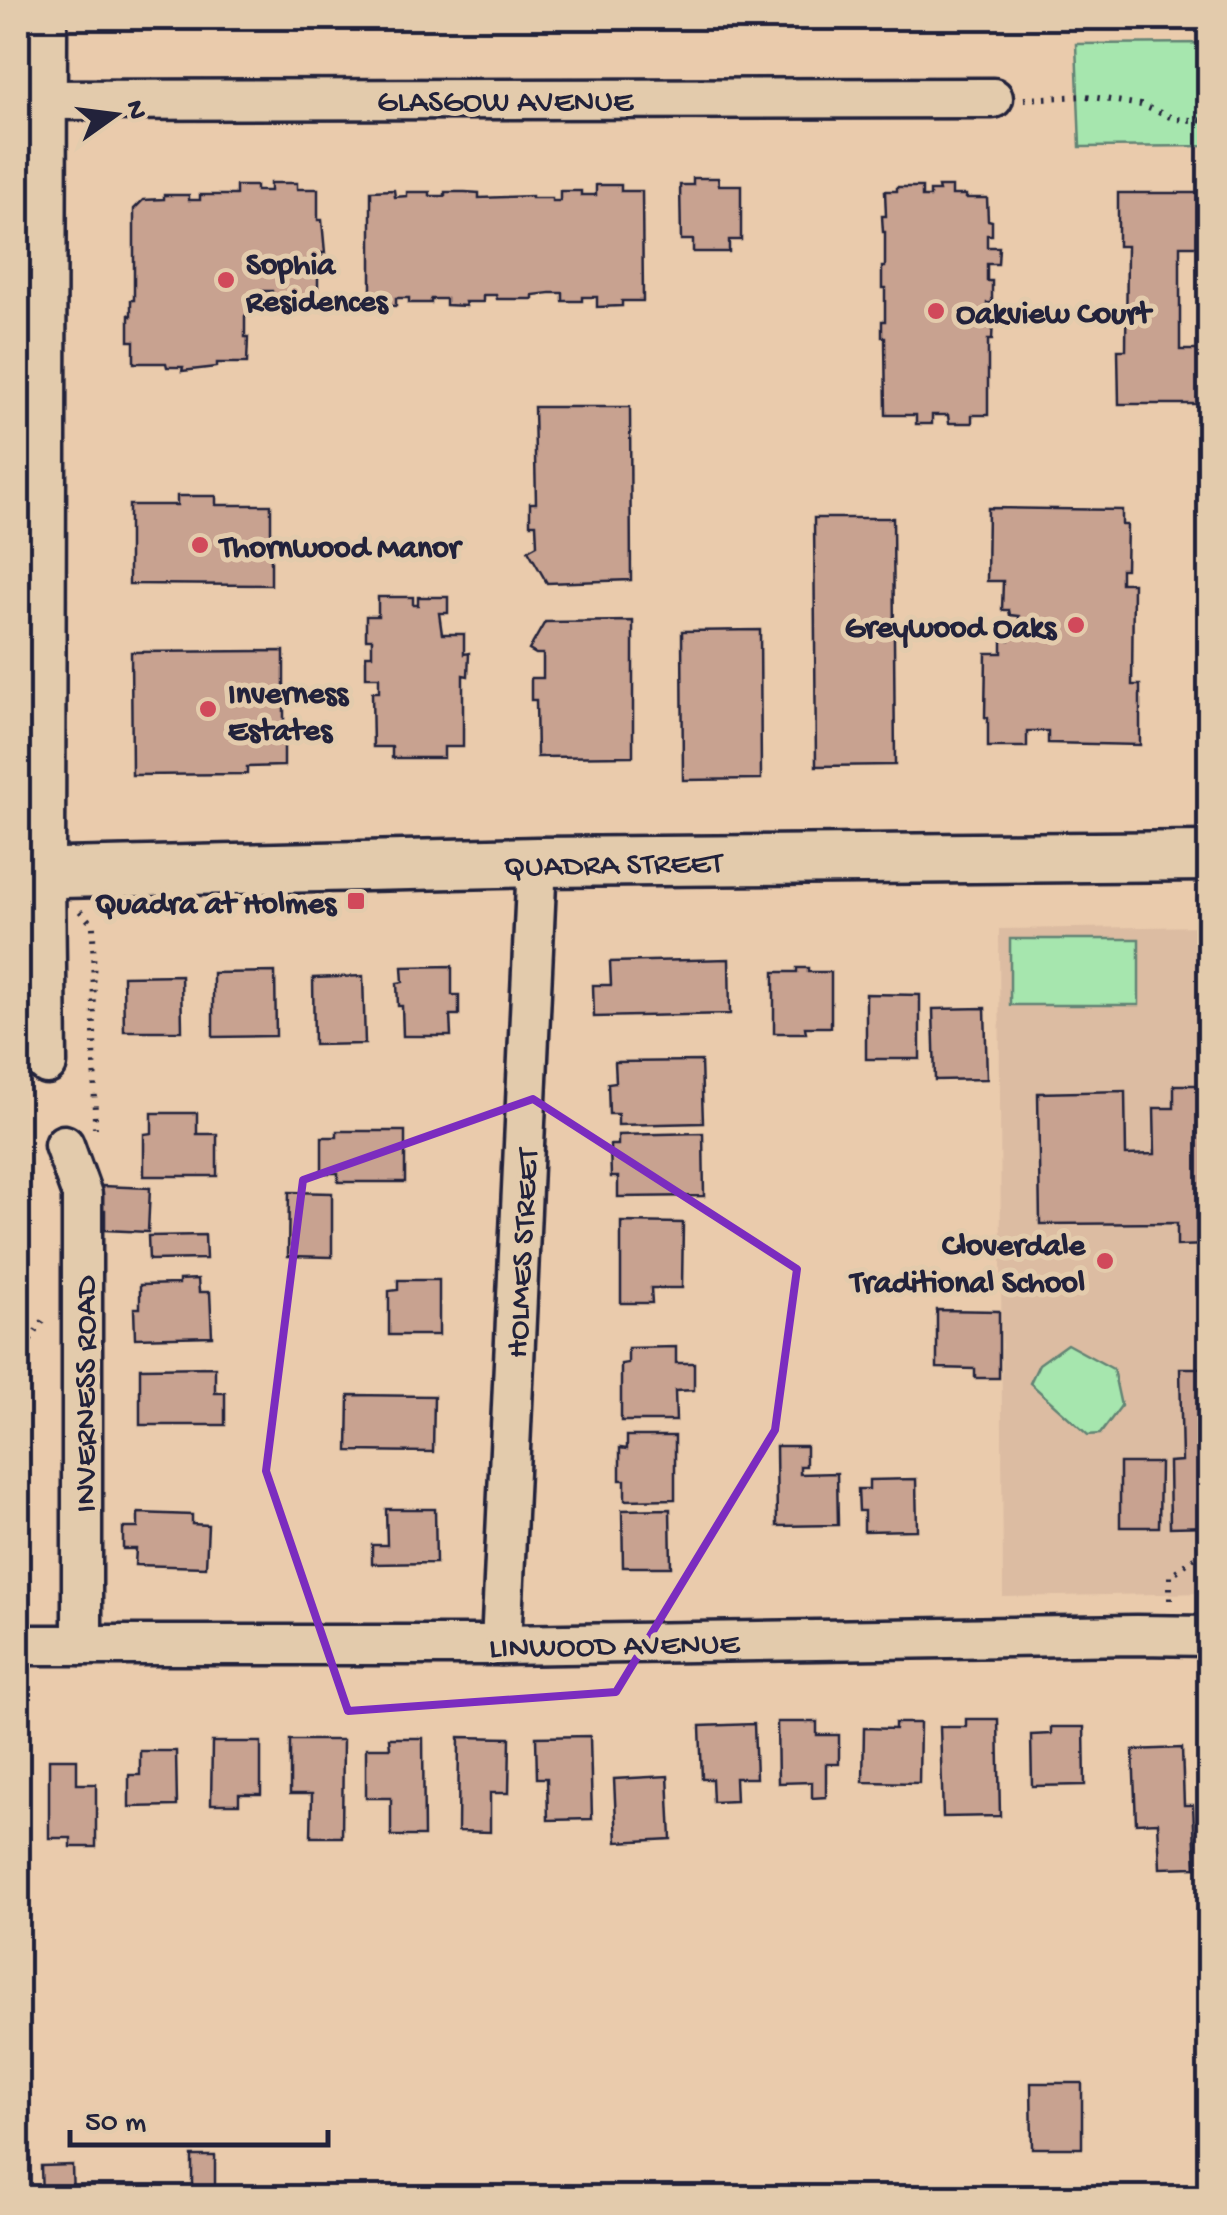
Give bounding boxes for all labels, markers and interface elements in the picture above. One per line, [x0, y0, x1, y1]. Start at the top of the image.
north arrow [65, 65, 165, 165]
street label: GLASGOW AVENUE [377, 85, 634, 123]
text: N [117, 97, 153, 123]
place label: Sophia Residences [245, 248, 390, 323]
marker: Sophia Residences [215, 269, 237, 291]
place label: Oakview Court [956, 297, 1154, 335]
marker: Oakview Court [925, 300, 947, 322]
place label: Thornwood Manor [217, 531, 464, 569]
marker: Thornwood Manor [189, 534, 211, 556]
place label: Greywood Oaks [845, 611, 1058, 649]
marker: Greywood Oaks [1065, 614, 1087, 636]
place label: Inverness Estates [228, 677, 350, 752]
marker: Inverness Estates [197, 698, 219, 720]
street label: QUADRA STREET [503, 846, 725, 888]
place label: Quadra at Holmes [95, 887, 338, 925]
marker: Quadra at Holmes [345, 890, 367, 912]
street label: HOLMES STREET [501, 1146, 550, 1359]
place label: Cloverdale Traditional School [848, 1229, 1086, 1304]
marker: Cloverdale Traditional School [1094, 1250, 1116, 1272]
street label: INVERNESS ROAD [69, 1275, 107, 1512]
street label: LINWOOD AVENUE [489, 1627, 741, 1669]
scale bar [70, 2085, 328, 2147]
text: 50 m [85, 2107, 146, 2142]

